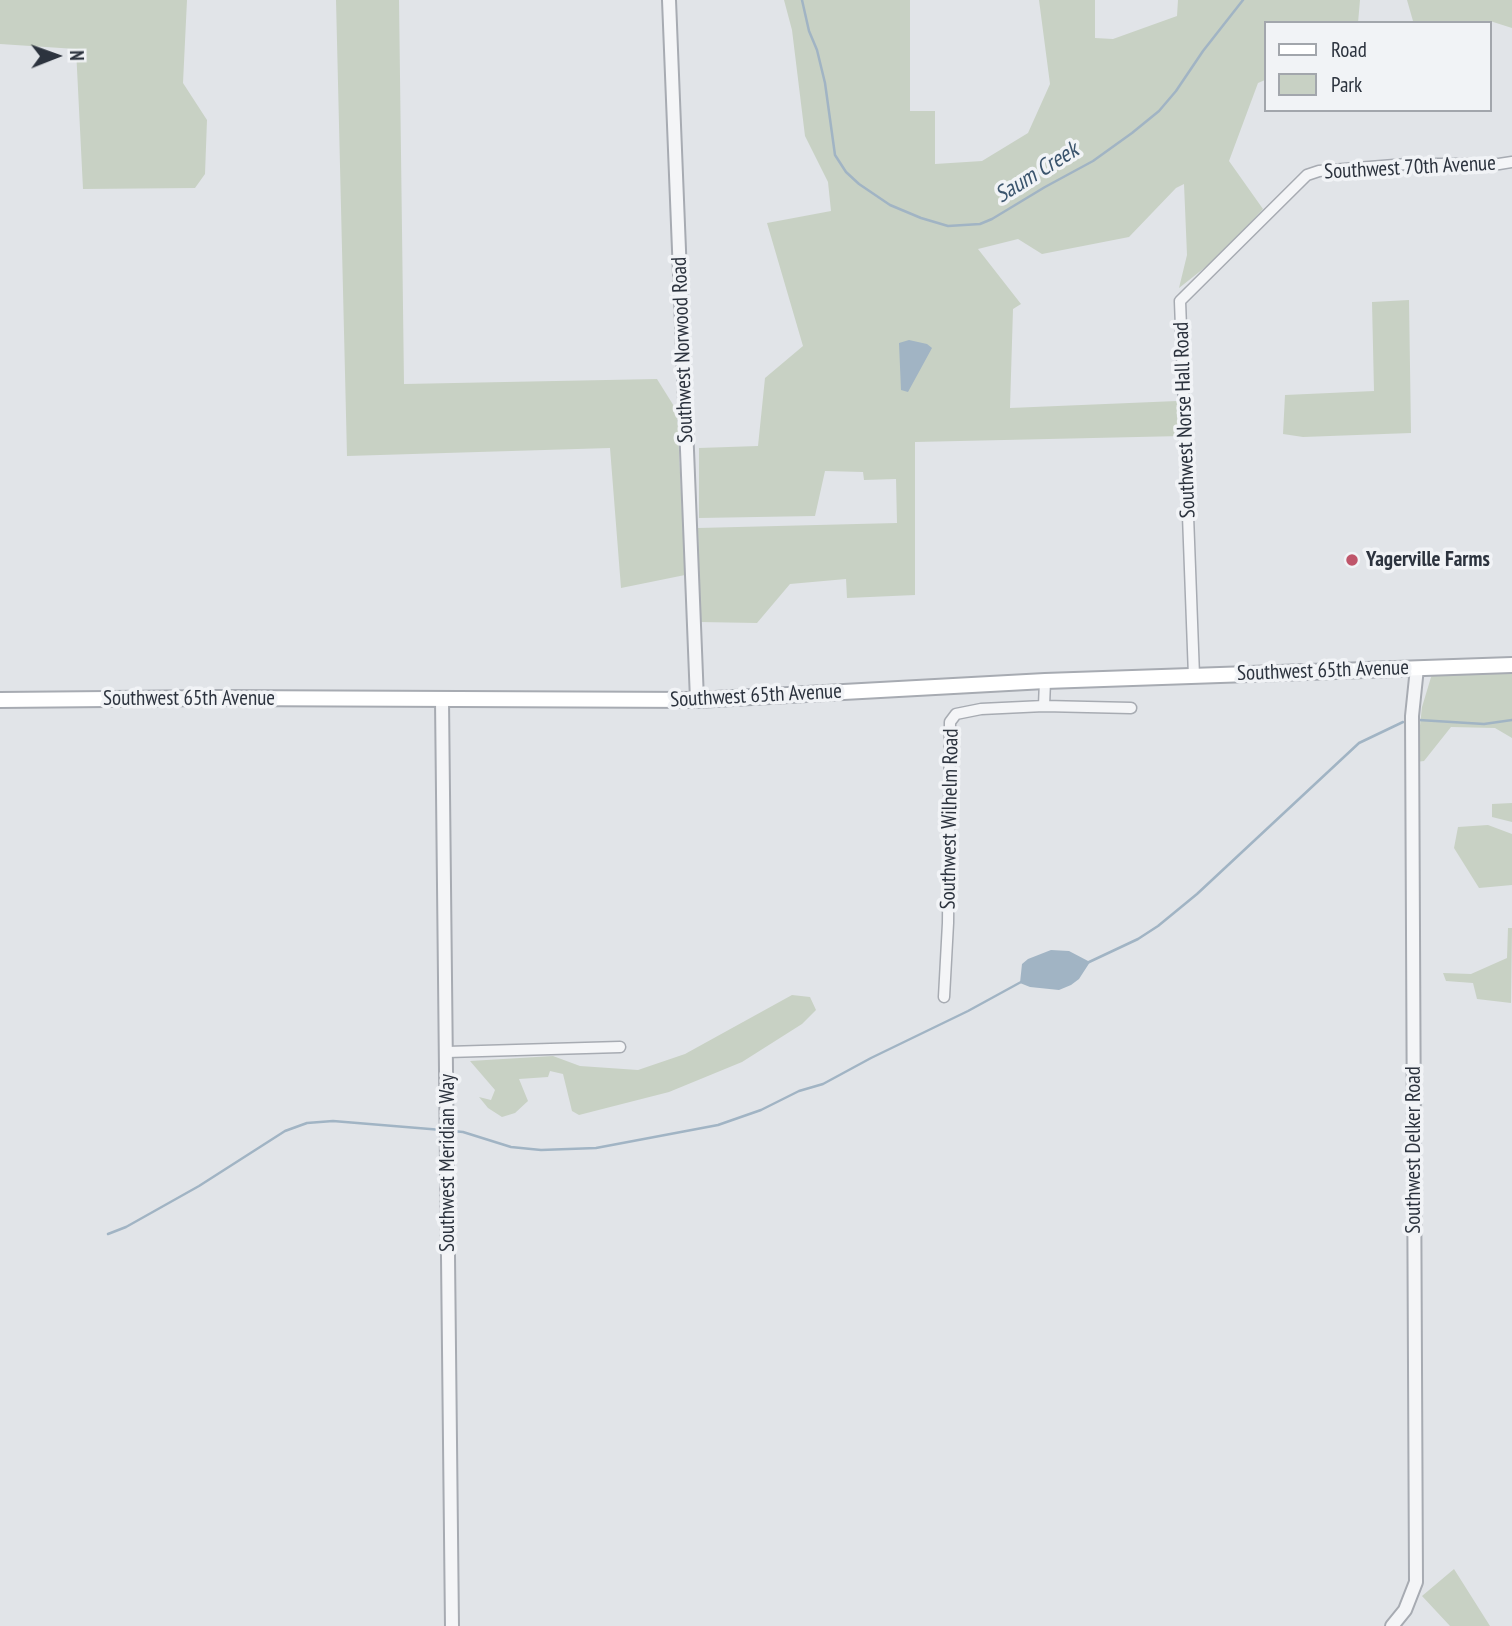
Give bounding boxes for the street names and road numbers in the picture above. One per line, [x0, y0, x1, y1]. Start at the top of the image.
street label: Southwest 70th Avenue [1324, 151, 1496, 185]
street label: Southwest Norwood Road [667, 257, 699, 443]
street label: Southwest Norse Hall Road [1169, 321, 1201, 519]
street label: Southwest 65th Avenue [1237, 655, 1409, 687]
street label: Southwest 65th Avenue [670, 679, 842, 713]
street label: Southwest 65th Avenue [103, 686, 275, 712]
street label: Southwest Wilhelm Road [936, 728, 964, 910]
street label: Southwest Delker Road [1401, 1066, 1427, 1234]
street label: Southwest Meridian Way [435, 1074, 461, 1252]

